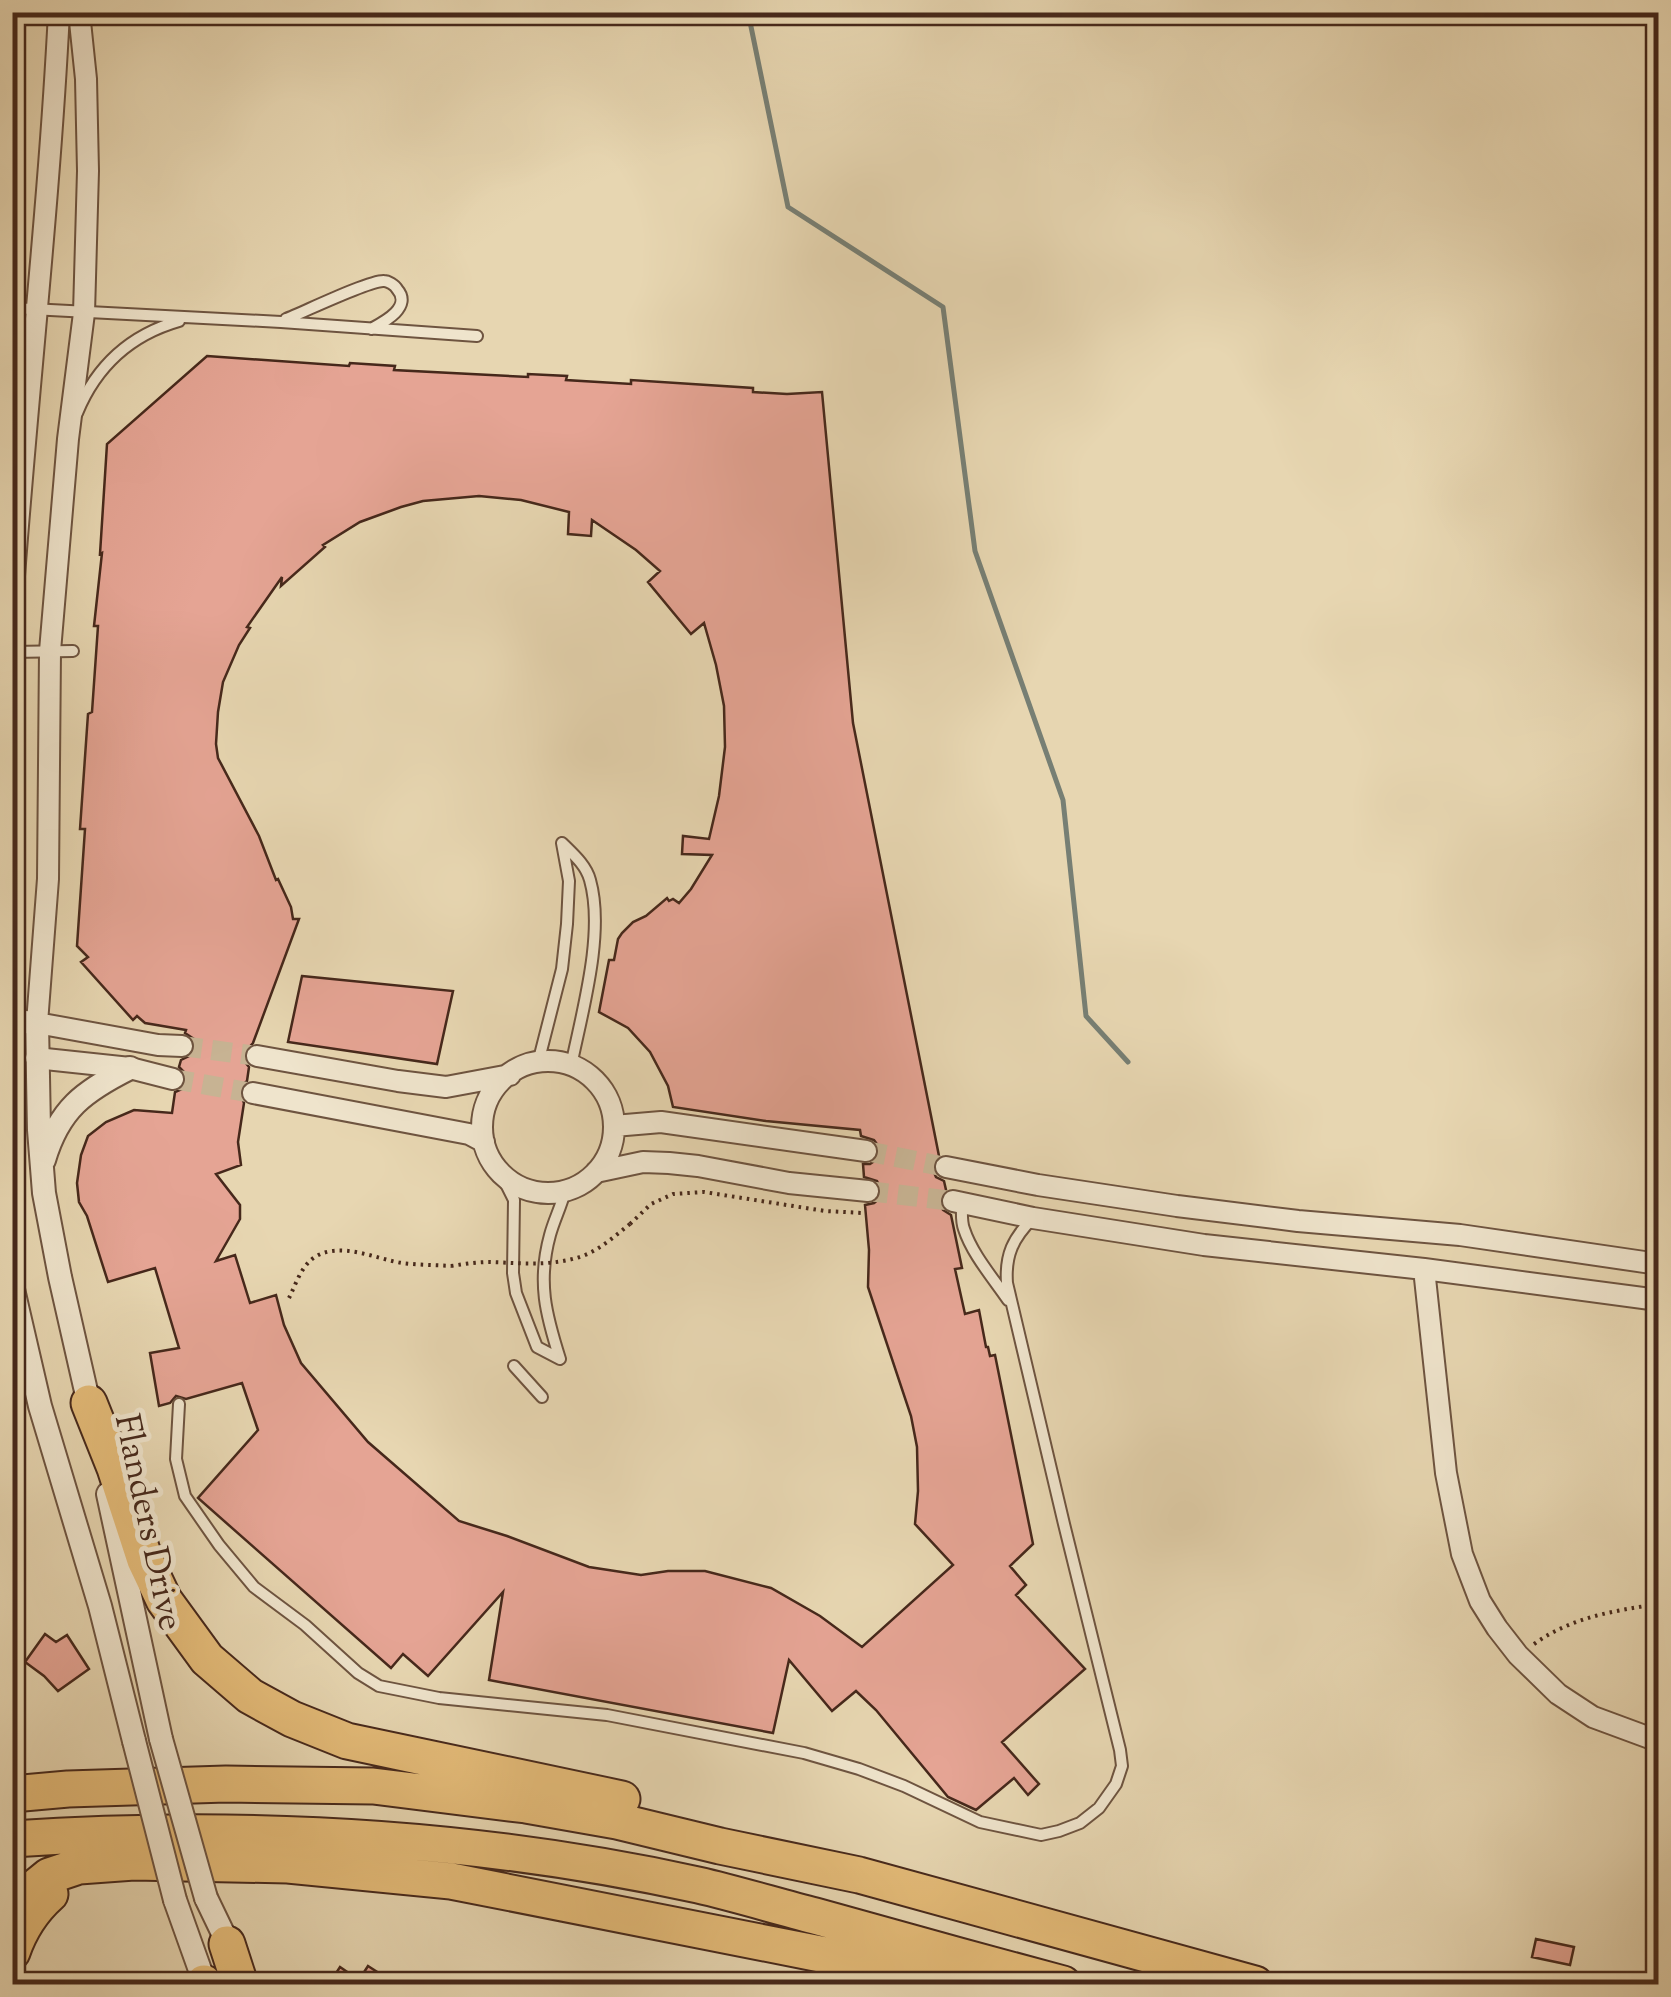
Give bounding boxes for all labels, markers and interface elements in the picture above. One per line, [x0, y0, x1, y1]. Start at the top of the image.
street label: Flanders Drive [99, 1410, 194, 1636]

